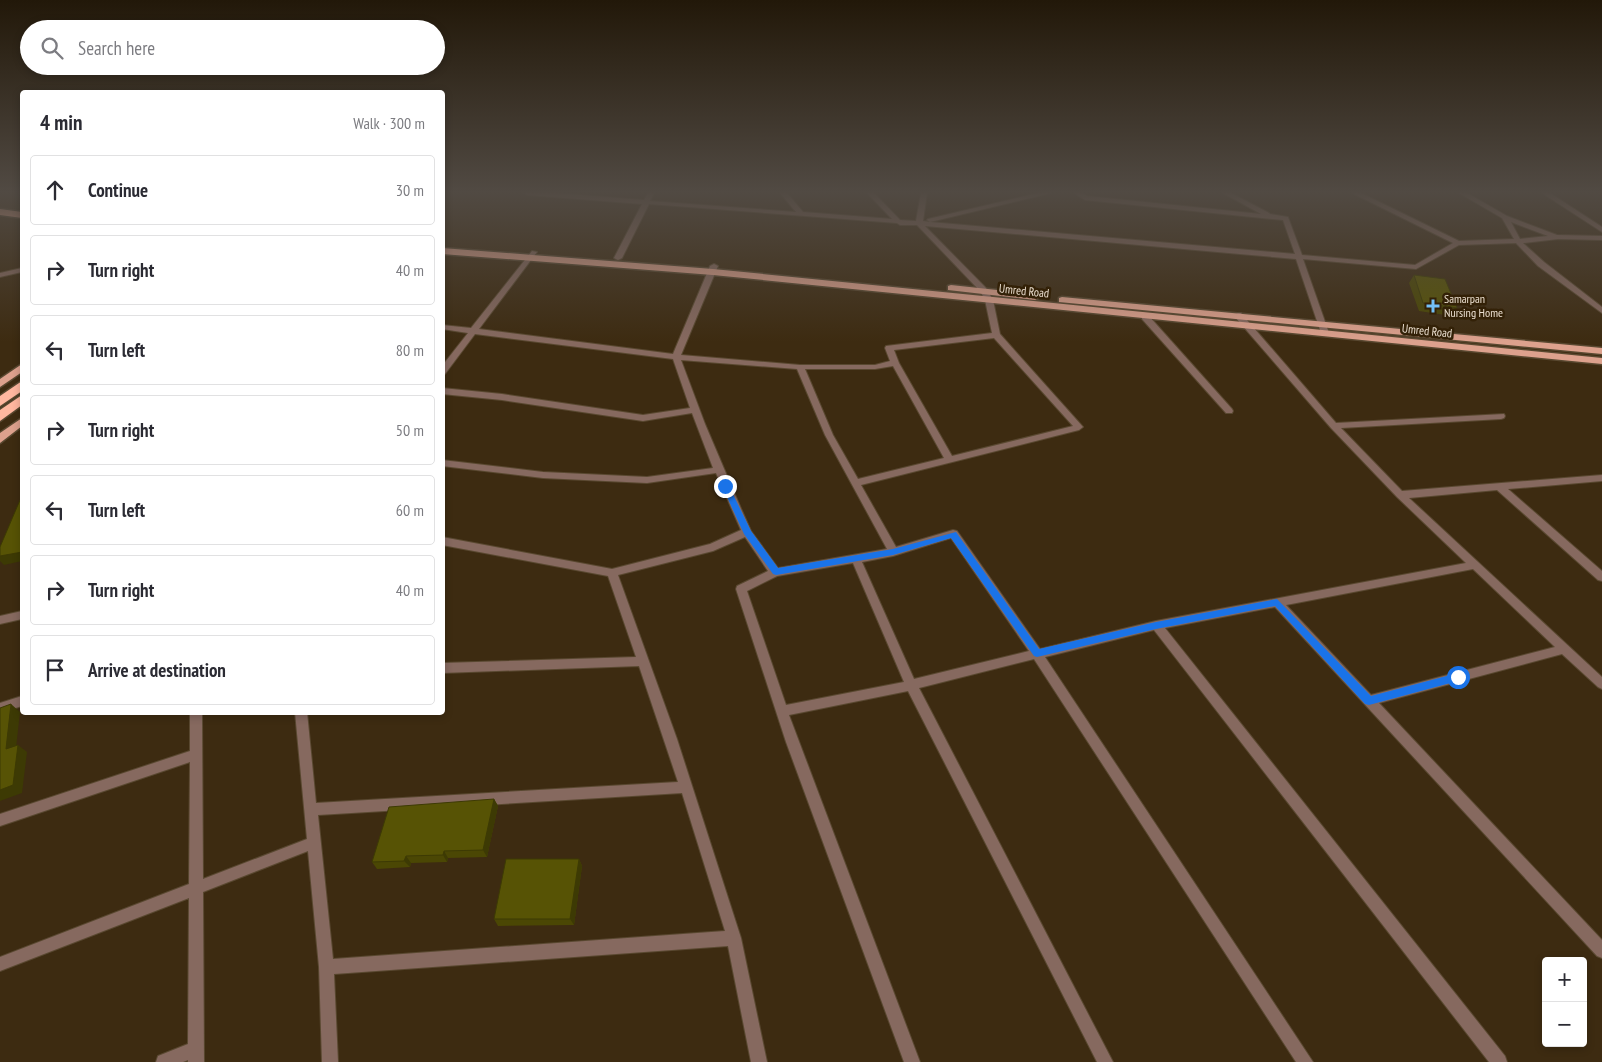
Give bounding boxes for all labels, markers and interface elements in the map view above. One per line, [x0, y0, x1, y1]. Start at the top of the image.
search box [20, 20, 445, 75]
icon: search [38, 34, 66, 62]
text: Search here [78, 36, 155, 60]
text: 4 min [40, 109, 82, 136]
text: Walk · 300 m [353, 113, 425, 133]
icon: ahead [41, 176, 69, 204]
text: Continue [88, 178, 148, 202]
text: 30 m [396, 180, 424, 200]
icon: right [41, 256, 69, 284]
text: Turn right [88, 258, 154, 282]
text: 40 m [396, 260, 424, 280]
street label: Umred Road [998, 280, 1050, 301]
place label: Samarpan Nursing Home [1444, 291, 1503, 320]
marker: Samarpan Nursing Home [1426, 299, 1440, 313]
street label: Umred Road [1401, 320, 1453, 341]
icon: left [41, 336, 69, 364]
text: Turn left [88, 338, 145, 362]
text: 80 m [396, 340, 424, 360]
icon: right [41, 416, 69, 444]
text: Turn right [88, 418, 154, 442]
text: 50 m [396, 420, 424, 440]
route end [714, 475, 737, 498]
icon: left [41, 496, 69, 524]
text: Turn left [88, 498, 145, 522]
text: 60 m [396, 500, 424, 520]
icon: right [41, 576, 69, 604]
text: Turn right [88, 578, 154, 602]
text: 40 m [396, 580, 424, 600]
icon: arrive [41, 656, 69, 684]
text: Arrive at destination [88, 658, 226, 682]
route start [1447, 666, 1470, 689]
map controls [1542, 957, 1587, 1047]
button: + [1542, 957, 1587, 1002]
button: − [1542, 1002, 1587, 1047]

